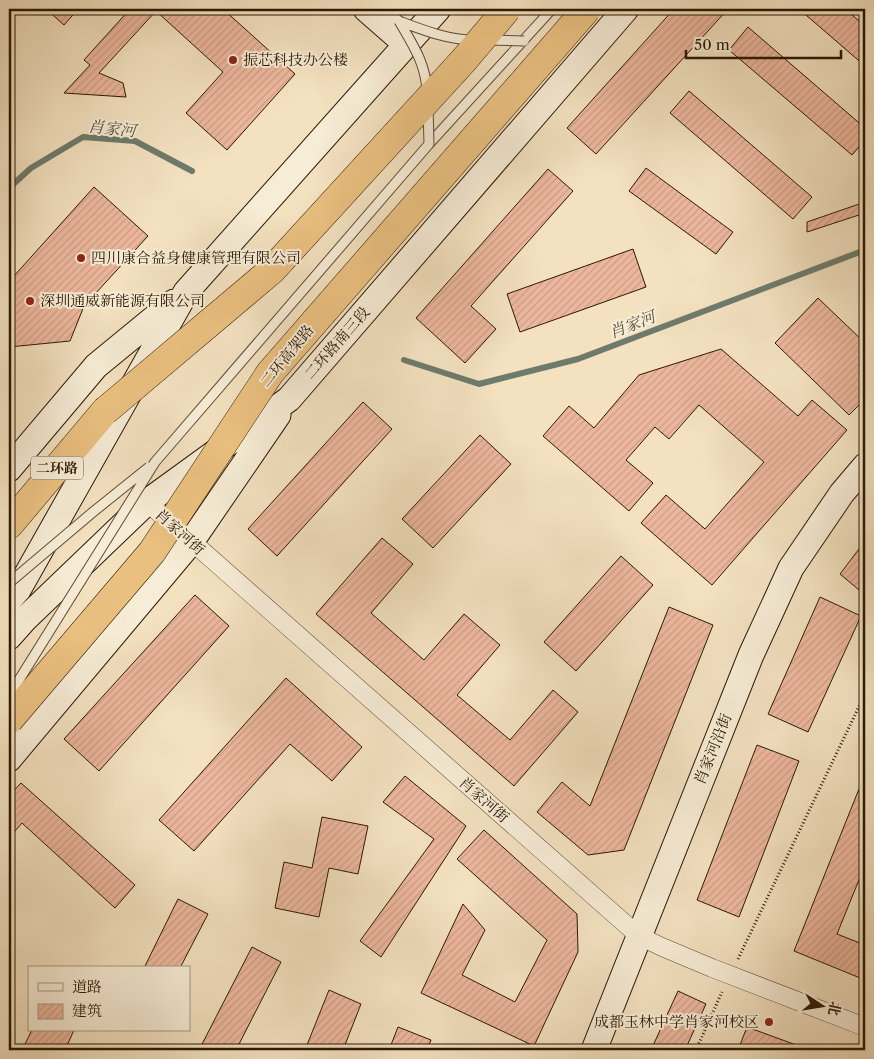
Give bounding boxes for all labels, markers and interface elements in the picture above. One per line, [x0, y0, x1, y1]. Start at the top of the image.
scale bar [686, 28, 842, 60]
text: 50 m [694, 35, 730, 54]
place label: 振芯科技办公楼 [243, 50, 348, 69]
marker: 振芯科技办公楼 [227, 54, 239, 66]
water label: 肖家河 [87, 116, 140, 141]
place label: 四川康合益身健康管理有限公司 [91, 248, 301, 267]
marker: 四川康合益身健康管理有限公司 [75, 252, 87, 264]
place label: 深圳通威新能源有限公司 [40, 291, 205, 310]
marker: 深圳通威新能源有限公司 [24, 295, 36, 307]
street label: 二环路南三段 [300, 302, 373, 383]
water label: 肖家河 [606, 305, 661, 342]
street label: 二环高架路 [256, 321, 318, 391]
road number: 二环路 [31, 456, 83, 479]
street label: 肖家河街 [152, 504, 209, 559]
street label: 肖家河沿街 [690, 710, 735, 787]
street label: 肖家河街 [455, 773, 513, 826]
legend [28, 966, 190, 1032]
text: 道路 [72, 977, 102, 996]
north arrow [796, 982, 846, 1032]
text: 北 [824, 1000, 845, 1017]
text: 建筑 [72, 1001, 102, 1020]
place label: 成都玉林中学肖家河校区 [594, 1012, 759, 1031]
marker: 成都玉林中学肖家河校区 [763, 1016, 775, 1028]

